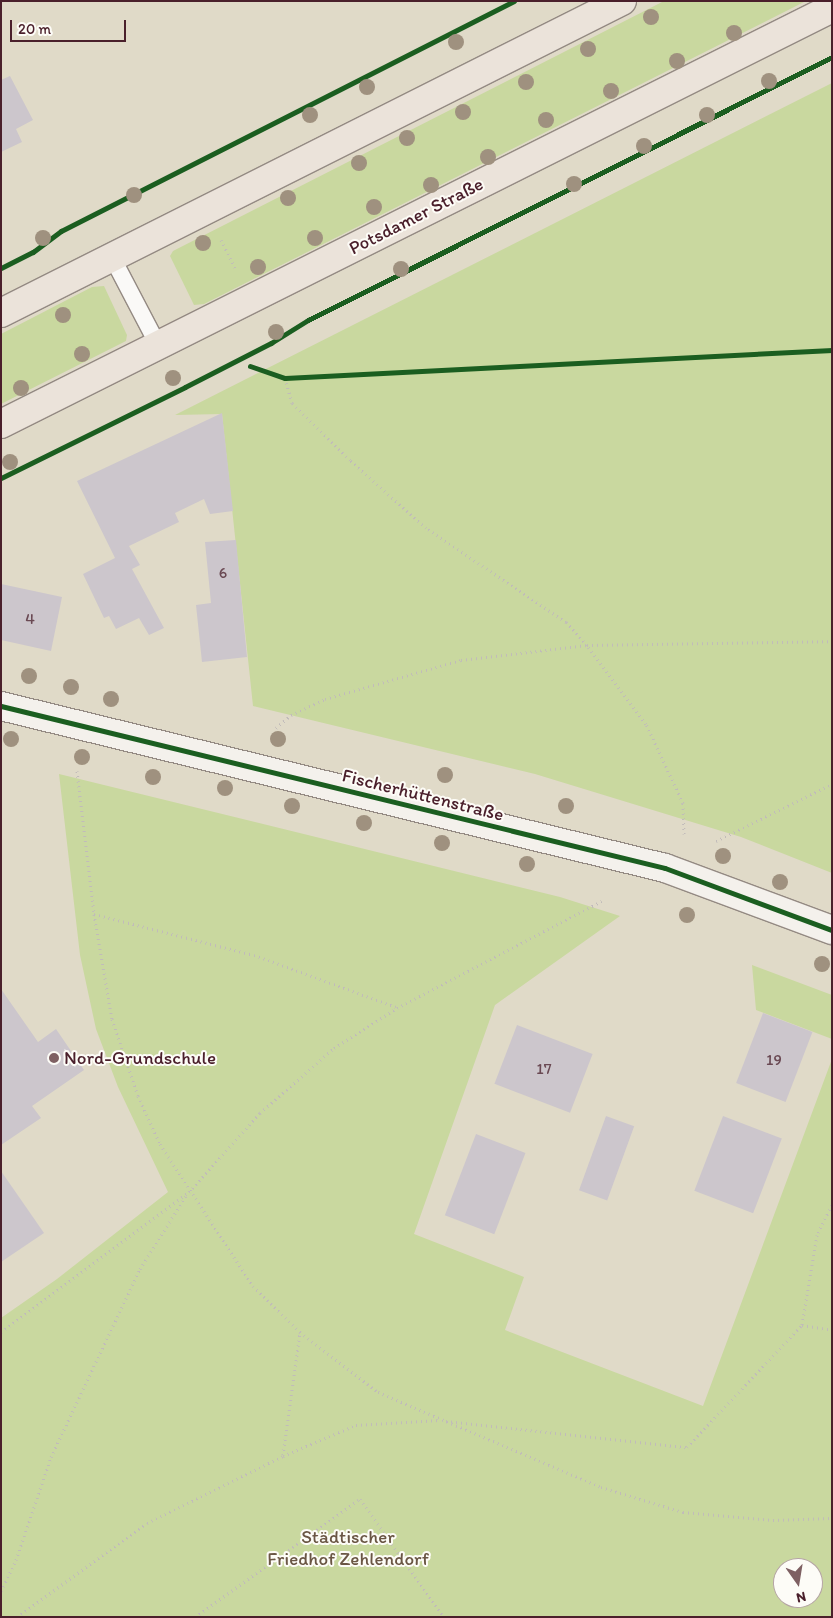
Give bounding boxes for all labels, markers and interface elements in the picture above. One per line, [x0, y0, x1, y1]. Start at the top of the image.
scale bar [12, 10, 129, 42]
text: 20 m [18, 20, 51, 38]
street label: Potsdamer Straße [345, 172, 487, 260]
house number: 6 [219, 563, 227, 583]
house number: 4 [25, 609, 35, 629]
street label: Fischerhüttenstraße [340, 764, 506, 826]
place label: Nord-Grundschule [64, 1047, 216, 1069]
house number: 19 [766, 1050, 782, 1070]
marker: Nord-Grundschule [48, 1052, 60, 1064]
house number: 17 [536, 1059, 552, 1079]
park label: Städtischer Friedhof Zehlendorf [267, 1526, 429, 1570]
north arrow [773, 1558, 823, 1608]
text: N [795, 1588, 808, 1606]

